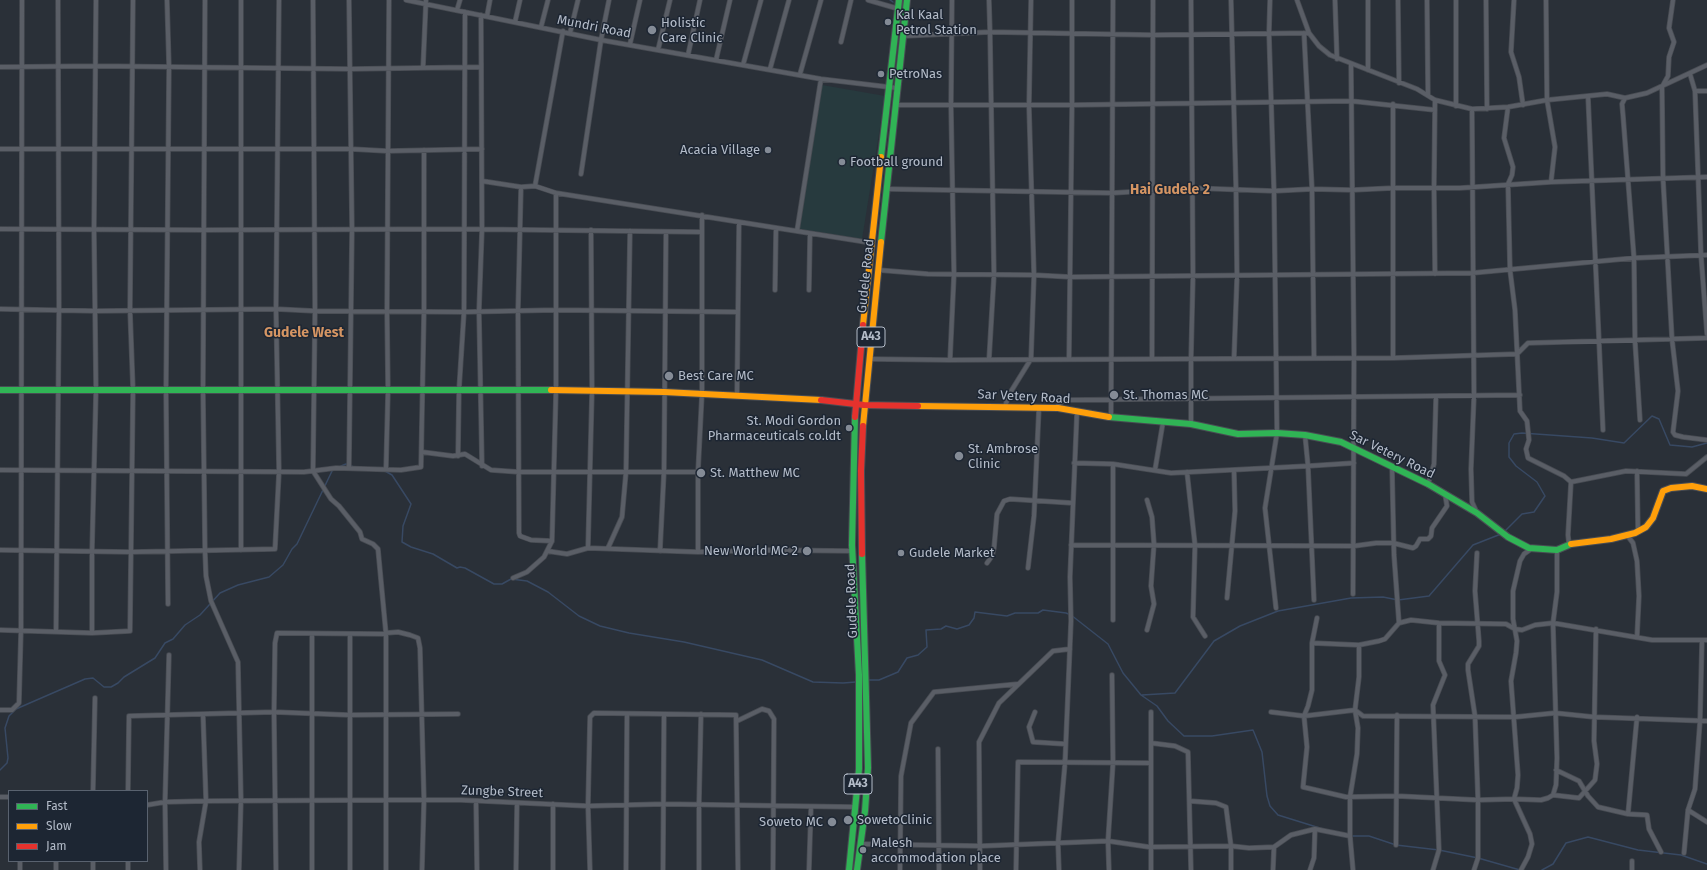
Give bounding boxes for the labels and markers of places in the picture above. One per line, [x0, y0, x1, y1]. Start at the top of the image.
place label: Kal Kaal Petrol Station [896, 7, 977, 38]
place label: Holistic Care Clinic [661, 15, 723, 46]
marker: Kal Kaal Petrol Station [883, 17, 893, 27]
marker: Holistic Care Clinic [646, 24, 658, 36]
place label: PetroNas [889, 66, 942, 82]
marker: PetroNas [876, 69, 886, 79]
place label: Acacia Village [680, 142, 760, 158]
marker: Acacia Village [763, 145, 773, 155]
place label: Football ground [850, 154, 943, 170]
marker: Football ground [837, 157, 847, 167]
place label: Best Care MC [678, 368, 754, 384]
marker: Best Care MC [663, 370, 675, 382]
place label: St. Thomas MC [1123, 387, 1208, 403]
marker: St. Thomas MC [1108, 389, 1120, 401]
place label: St. Modi Gordon Pharmaceuticals co.ldt [708, 413, 841, 444]
marker: St. Modi Gordon Pharmaceuticals co.ldt [844, 423, 854, 433]
place label: St. Ambrose Clinic [968, 441, 1038, 472]
marker: St. Ambrose Clinic [953, 450, 965, 462]
place label: St. Matthew MC [710, 465, 800, 481]
marker: St. Matthew MC [695, 467, 707, 479]
place label: New World MC 2 [704, 543, 798, 559]
marker: New World MC 2 [801, 545, 813, 557]
place label: Gudele Market [909, 545, 994, 561]
marker: Gudele Market [896, 548, 906, 558]
place label: SowetoClinic [857, 812, 932, 828]
place label: Soweto MC [759, 814, 823, 830]
marker: SowetoClinic [842, 814, 854, 826]
marker: Soweto MC [826, 816, 838, 828]
place label: Malesh accommodation place [871, 835, 1001, 866]
marker: Malesh accommodation place [858, 845, 868, 855]

